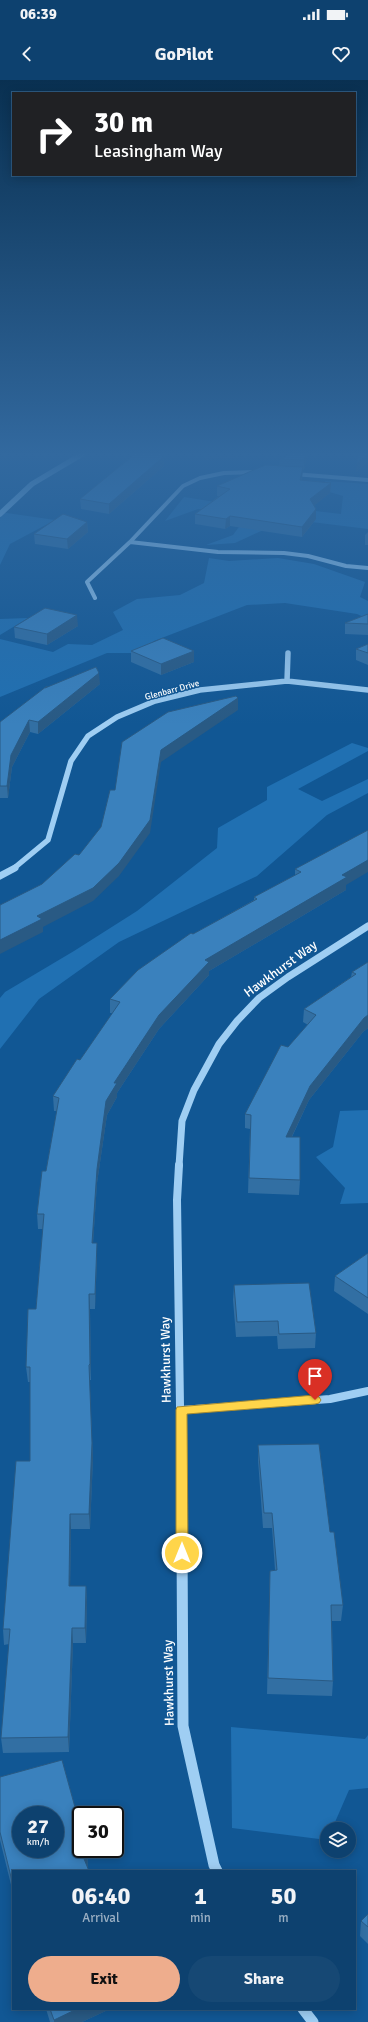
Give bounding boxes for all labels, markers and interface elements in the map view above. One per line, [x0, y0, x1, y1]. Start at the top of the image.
text: 06:39 [20, 5, 57, 23]
icon: back [16, 43, 38, 65]
text: GoPilot [155, 43, 213, 65]
icon: heart [330, 43, 352, 65]
text: 30 m [94, 106, 153, 140]
icon: right [28, 108, 80, 160]
text: Leasingham Way [94, 140, 222, 162]
street label: Glenbarr Drive [144, 678, 201, 703]
street label: Hawkhurst Way [241, 937, 320, 1001]
street label: Hawkhurst Way [157, 1317, 175, 1403]
pin [298, 1359, 332, 1400]
icon: arrive [304, 1365, 326, 1387]
position arrow [161, 1532, 203, 1574]
street label: Hawkhurst Way [160, 1640, 178, 1726]
speed limit sign: 30 [72, 1806, 124, 1858]
text: 27 [27, 1814, 49, 1839]
map controls [320, 1822, 356, 1858]
button: layers [320, 1822, 356, 1858]
text: km/h [27, 1836, 49, 1848]
text: 06:40 [72, 1881, 130, 1911]
text: 1 [194, 1881, 207, 1911]
text: 50 [271, 1881, 296, 1911]
text: Arrival [82, 1910, 120, 1926]
text: min [190, 1910, 211, 1926]
text: m [278, 1910, 289, 1926]
button: Exit [28, 1956, 180, 2002]
button: Share [188, 1956, 340, 2002]

